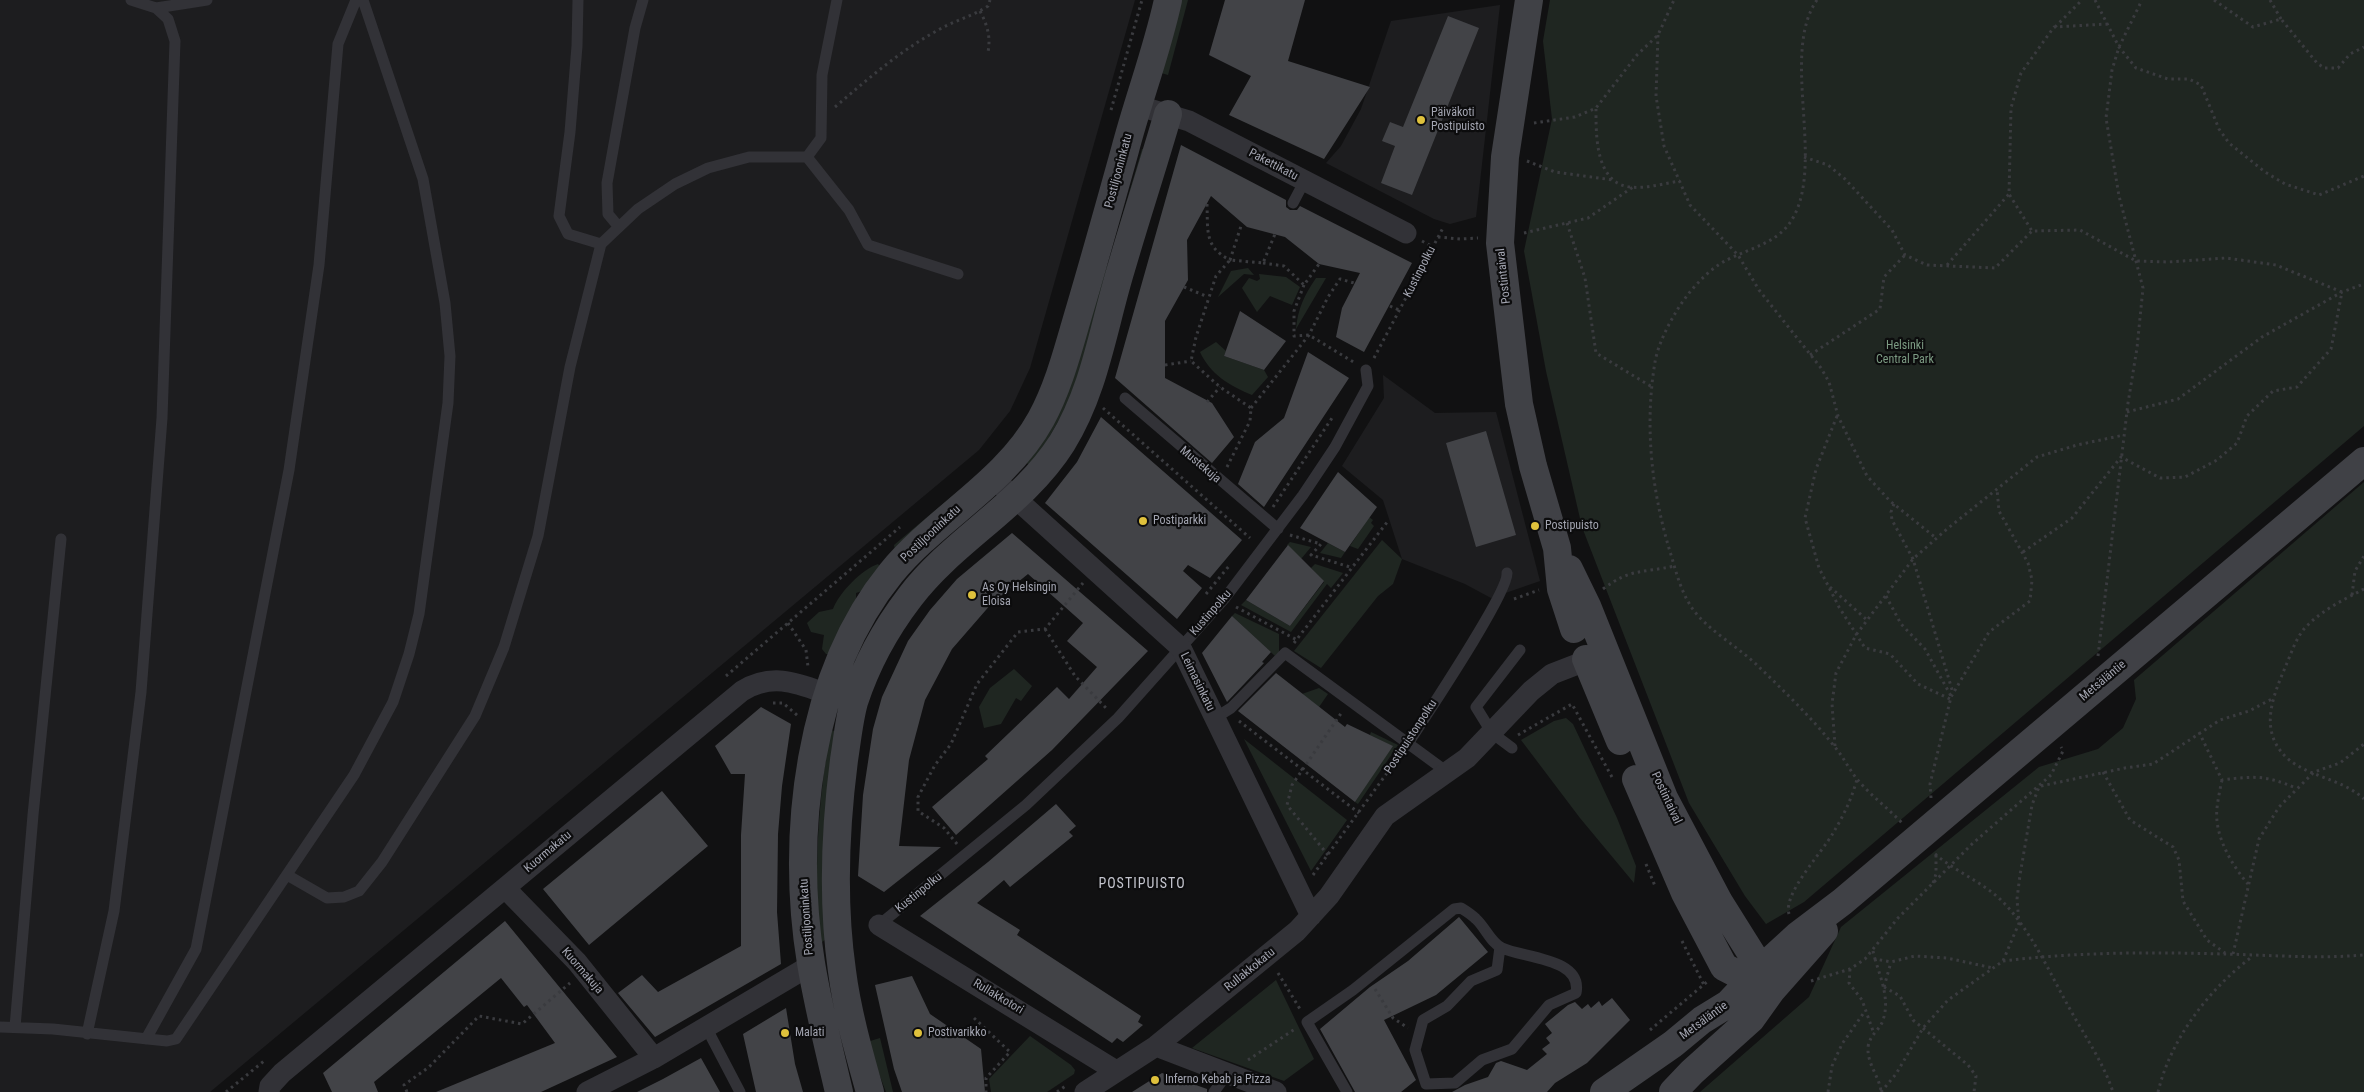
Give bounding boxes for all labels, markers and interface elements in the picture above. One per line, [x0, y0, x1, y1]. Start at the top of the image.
place label: Päiväkoti Postipuisto [1431, 106, 1485, 134]
marker: Päiväkoti Postipuisto [1415, 114, 1427, 126]
street label: Postiljooninkatu [1102, 132, 1136, 210]
street label: Pakettikatu [1246, 146, 1300, 184]
street label: Kustinpolku [1401, 244, 1439, 300]
street label: Postintaival [1494, 248, 1514, 304]
park label: Helsinki Central Park [1876, 339, 1934, 367]
street label: Mustekuja [1177, 444, 1223, 486]
street label: Postiljooninkatu [898, 503, 964, 565]
place label: Postiparkki [1153, 514, 1206, 528]
marker: Postiparkki [1137, 515, 1149, 527]
place label: Postipuisto [1545, 519, 1599, 533]
marker: Postipuisto [1529, 520, 1541, 532]
place label: As Oy Helsingin Eloisa [982, 581, 1056, 609]
street label: Kustinpolku [1187, 587, 1235, 639]
marker: As Oy Helsingin Eloisa [966, 589, 978, 601]
street label: Leimasinkatu [1177, 650, 1217, 714]
street label: Metsäläntie [2077, 658, 2129, 704]
street label: Postipuistonpolku [1382, 697, 1440, 777]
street label: Postintaival [1648, 770, 1684, 826]
street label: Kuormakatu [521, 828, 575, 876]
street label: Kustinpolku [893, 870, 945, 916]
district label: POSTIPUISTO [1097, 876, 1187, 892]
street label: Postiljooninkatu [797, 878, 817, 956]
street label: Kuormakuja [558, 945, 606, 997]
street label: Rullakkokatu [1222, 945, 1278, 995]
street label: Rullakkotori [970, 976, 1026, 1018]
street label: Metsäläntie [1677, 999, 1731, 1043]
place label: Malati [795, 1026, 825, 1040]
place label: Postivarikko [928, 1026, 986, 1040]
marker: Malati [779, 1027, 791, 1039]
marker: Postivarikko [912, 1027, 924, 1039]
place label: Inferno Kebab ja Pizza [1165, 1073, 1271, 1087]
marker: Inferno Kebab ja Pizza [1149, 1074, 1161, 1086]

